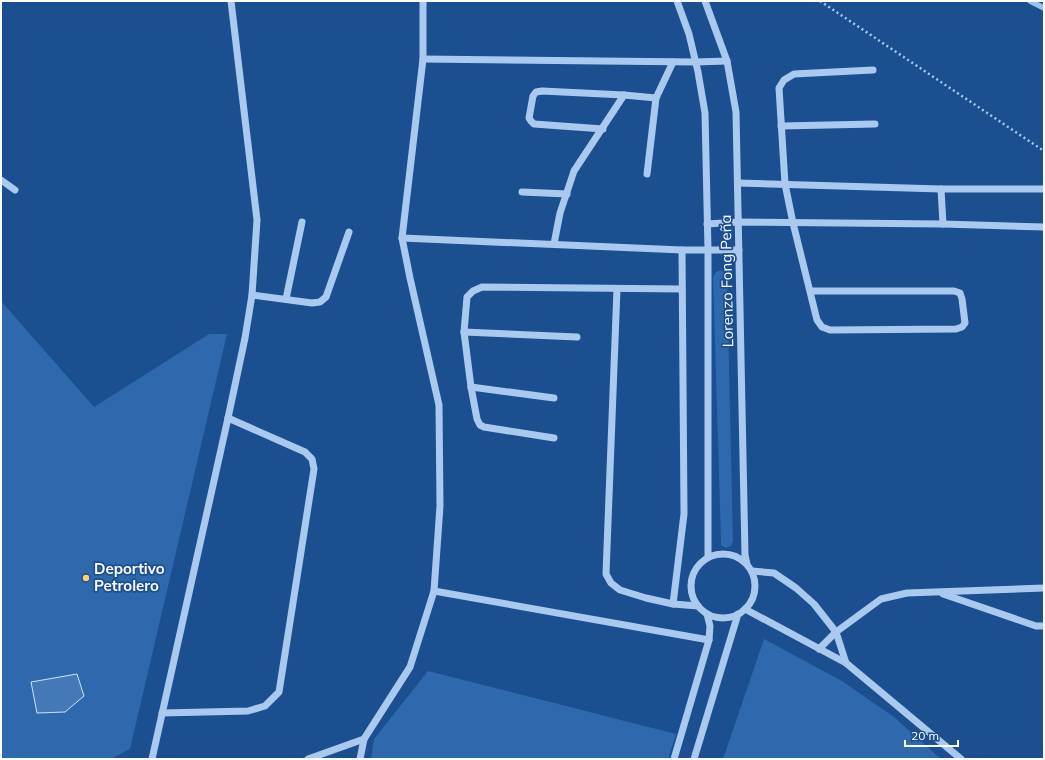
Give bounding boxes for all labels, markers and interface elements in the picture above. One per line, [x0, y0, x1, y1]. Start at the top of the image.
street label: Lorenzo Fong Peña [716, 214, 737, 348]
place label: Deportivo Petrolero [94, 559, 165, 595]
marker: Deportivo Petrolero [81, 573, 91, 583]
scale bar [905, 722, 958, 748]
text: 20 m [911, 728, 939, 743]

